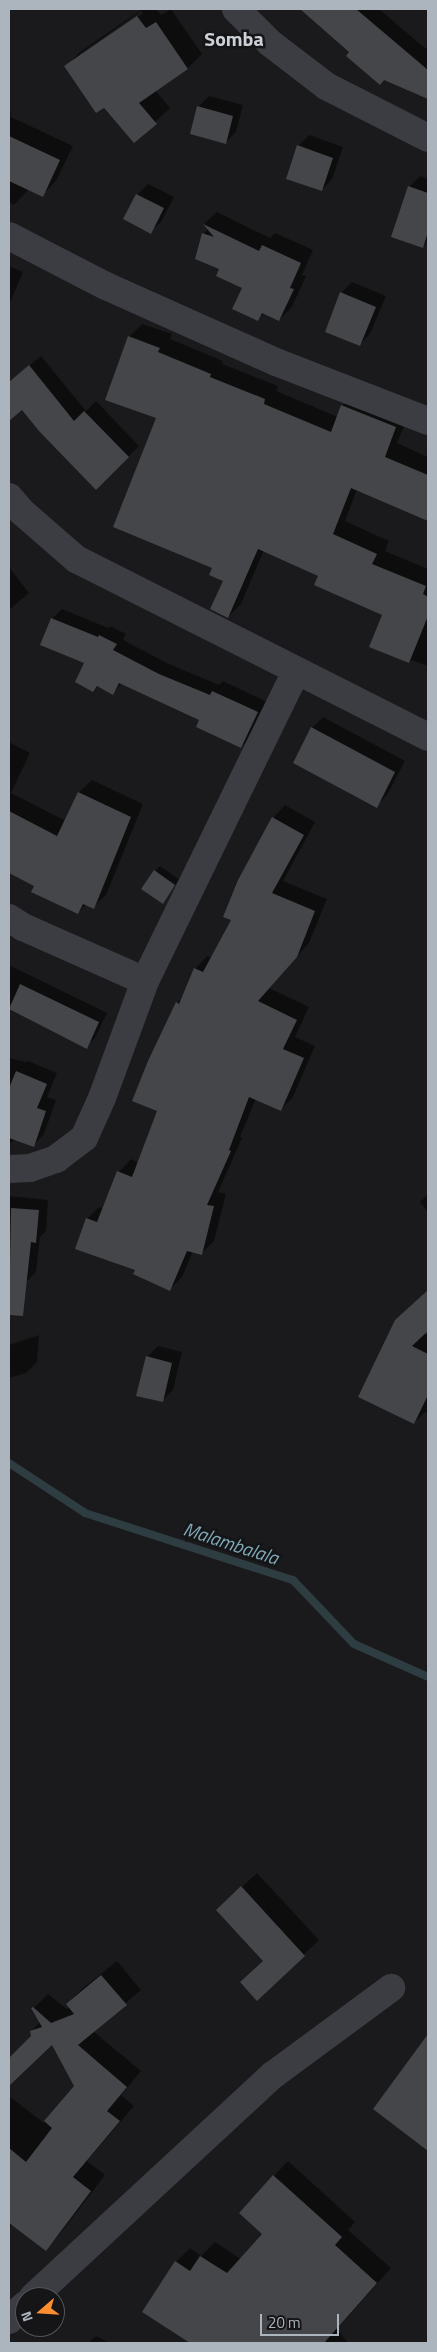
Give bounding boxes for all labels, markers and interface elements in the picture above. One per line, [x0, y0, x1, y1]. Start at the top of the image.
district label: Somba [204, 26, 264, 50]
water label: Malambalala [181, 1517, 281, 1569]
north arrow [15, 2287, 65, 2337]
scale bar [262, 2304, 341, 2336]
text: N [15, 2309, 38, 2325]
text: 20 m [268, 2311, 301, 2334]

